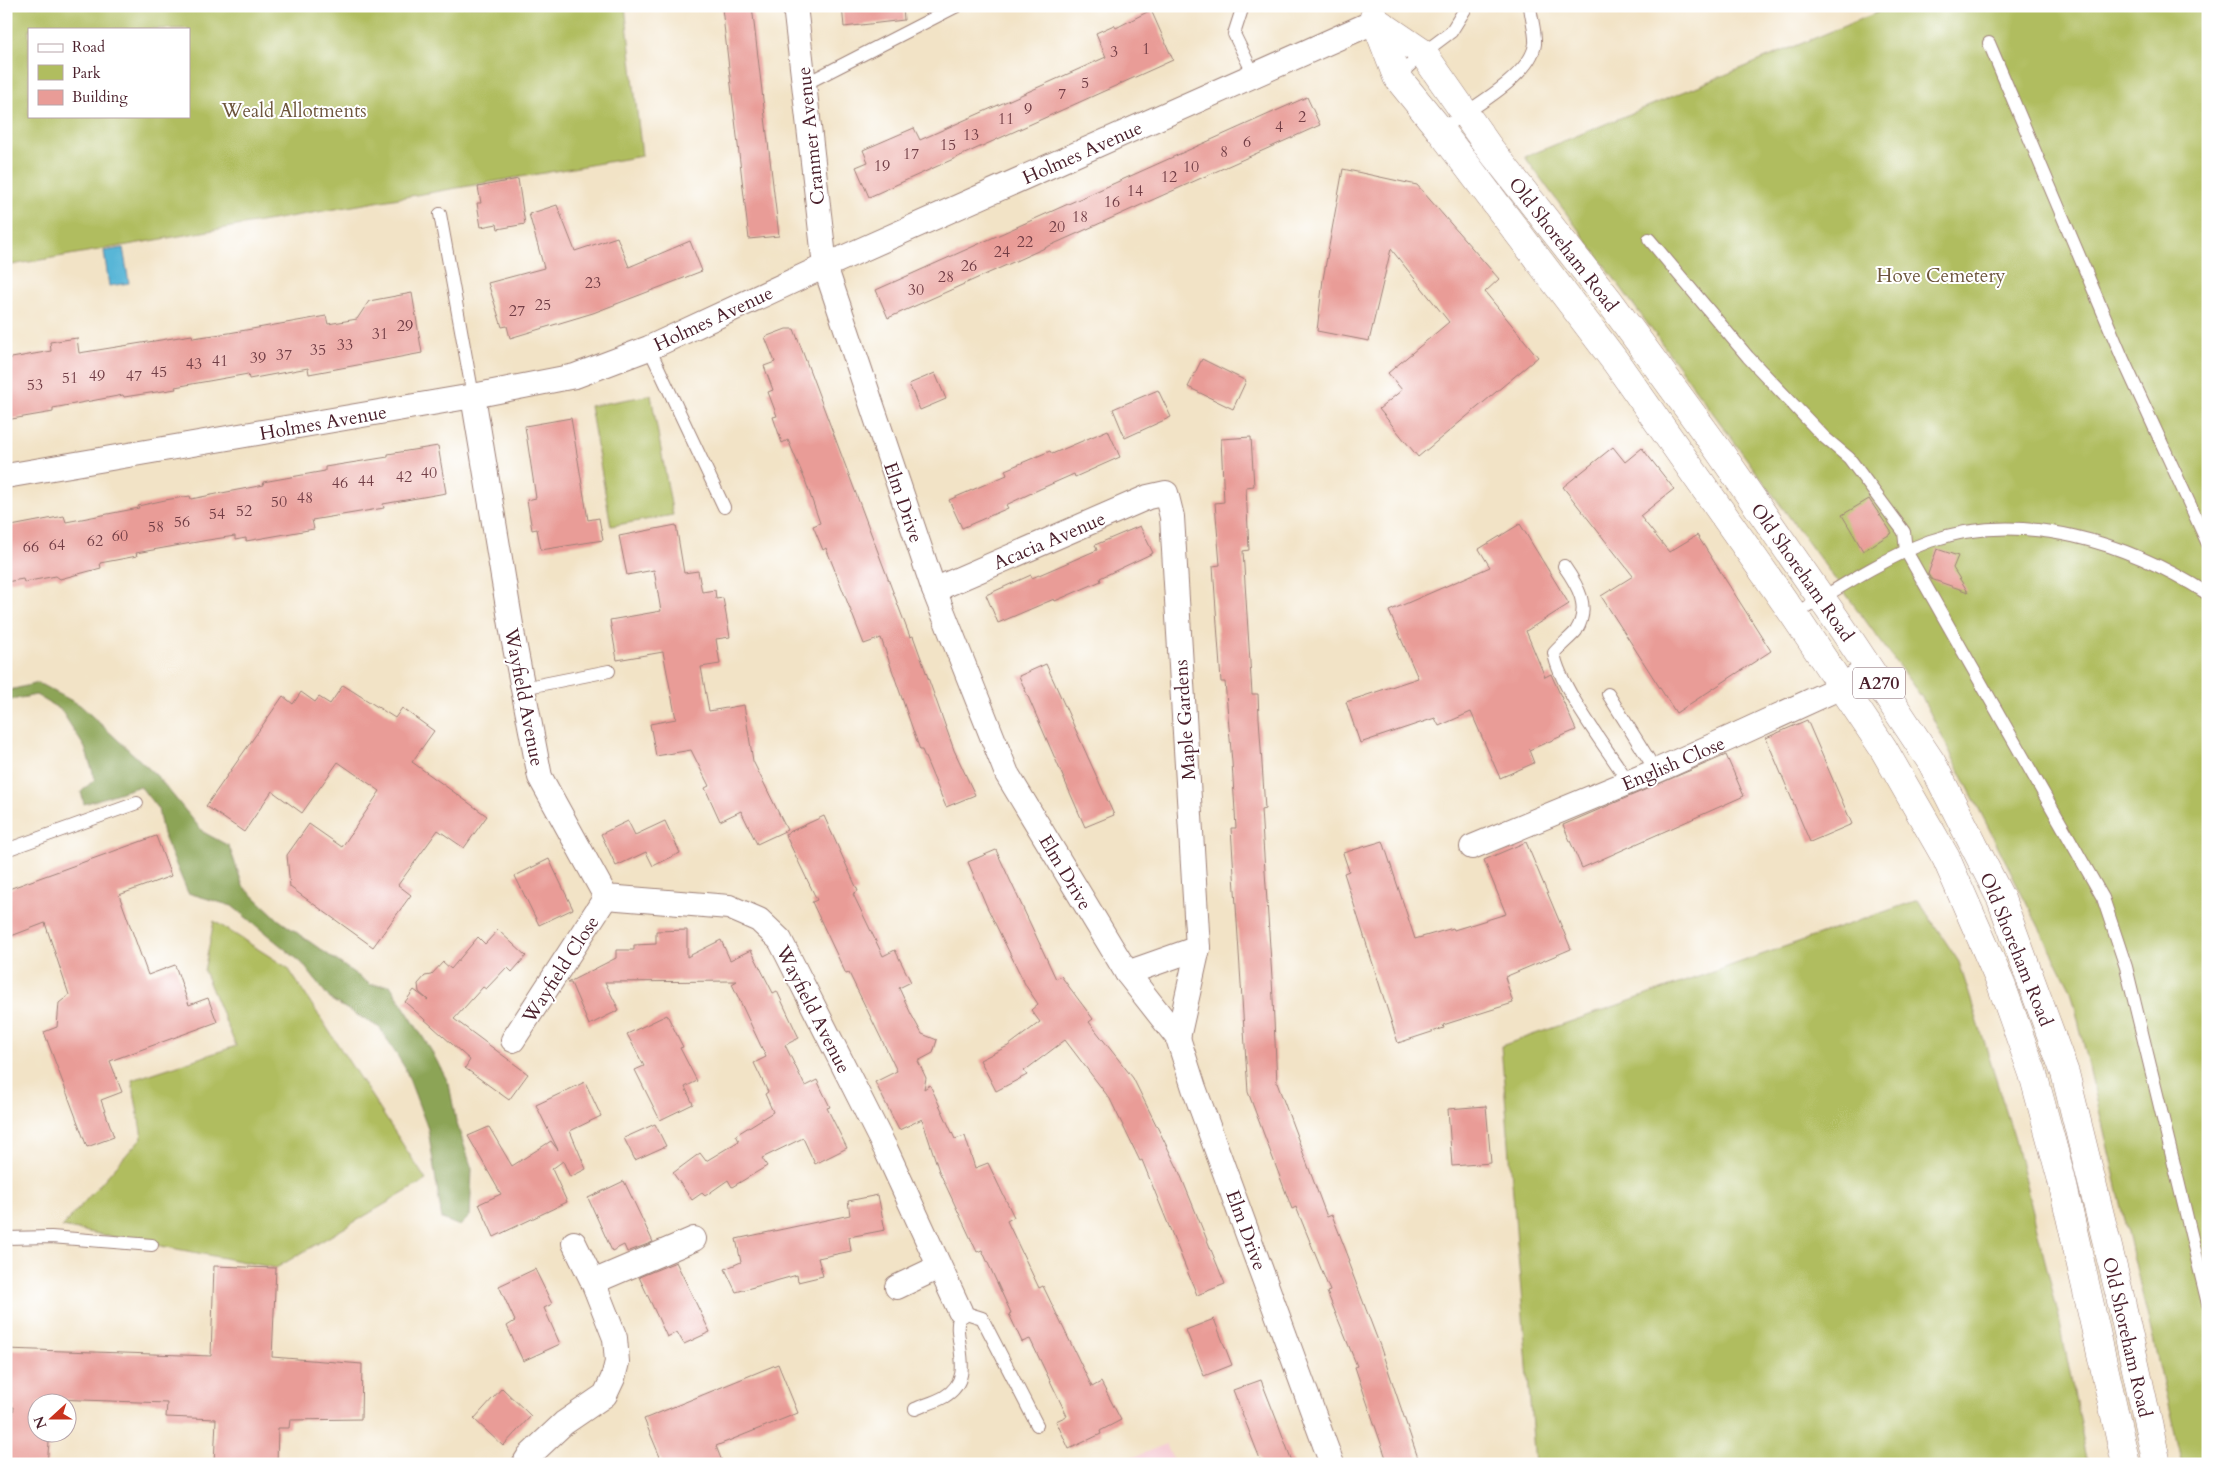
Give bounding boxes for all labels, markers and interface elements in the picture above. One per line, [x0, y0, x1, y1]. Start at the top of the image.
legend [28, 28, 190, 118]
text: Road [72, 37, 105, 57]
house number: 1 [1142, 38, 1150, 60]
house number: 3 [1110, 41, 1118, 63]
text: Park [72, 63, 101, 83]
street label: Cranmer Avenue [791, 66, 831, 206]
house number: 5 [1081, 72, 1089, 94]
house number: 7 [1058, 83, 1066, 105]
text: Building [72, 87, 128, 107]
park label: Weald Allotments [220, 98, 367, 124]
house number: 9 [1024, 98, 1032, 120]
house number: 2 [1298, 106, 1306, 128]
house number: 11 [998, 108, 1014, 130]
street label: Holmes Avenue [1018, 115, 1147, 191]
house number: 4 [1275, 116, 1283, 138]
house number: 13 [963, 124, 979, 146]
house number: 6 [1243, 131, 1251, 153]
house number: 15 [940, 134, 956, 156]
house number: 8 [1220, 141, 1228, 163]
house number: 17 [903, 143, 919, 165]
house number: 19 [874, 155, 890, 177]
house number: 10 [1183, 156, 1199, 178]
house number: 12 [1161, 166, 1177, 188]
street label: Old Shoreham Road [1503, 172, 1624, 317]
house number: 14 [1127, 180, 1143, 202]
house number: 16 [1104, 191, 1120, 213]
house number: 18 [1072, 206, 1088, 228]
house number: 20 [1049, 216, 1065, 238]
house number: 22 [1017, 231, 1033, 253]
house number: 24 [994, 241, 1010, 263]
house number: 26 [961, 255, 977, 277]
park label: Hove Cemetery [1877, 263, 2005, 289]
house number: 28 [938, 266, 954, 288]
house number: 23 [585, 272, 601, 294]
house number: 30 [908, 279, 924, 301]
street label: Holmes Avenue [650, 280, 777, 358]
house number: 25 [535, 294, 551, 316]
house number: 27 [509, 300, 525, 322]
house number: 29 [397, 315, 413, 337]
house number: 31 [372, 323, 388, 345]
house number: 33 [337, 334, 353, 356]
house number: 35 [310, 339, 326, 361]
house number: 37 [276, 344, 292, 366]
house number: 39 [250, 347, 266, 369]
house number: 41 [212, 350, 228, 372]
house number: 43 [186, 353, 202, 375]
house number: 45 [151, 361, 167, 383]
house number: 49 [89, 365, 105, 387]
house number: 47 [126, 365, 142, 387]
house number: 51 [62, 367, 78, 389]
house number: 53 [27, 374, 43, 396]
street label: Holmes Avenue [258, 399, 389, 447]
street label: Elm Drive [877, 459, 929, 546]
house number: 40 [421, 462, 437, 484]
house number: 42 [396, 466, 412, 488]
house number: 44 [358, 470, 374, 492]
house number: 46 [332, 472, 348, 494]
house number: 48 [297, 487, 313, 509]
house number: 50 [271, 491, 287, 513]
street label: Old Shoreham Road [1745, 498, 1860, 647]
house number: 52 [236, 500, 252, 522]
house number: 54 [209, 503, 225, 525]
street label: Acacia Avenue [989, 506, 1109, 576]
house number: 56 [174, 511, 190, 533]
house number: 58 [148, 516, 164, 538]
house number: 60 [112, 525, 128, 547]
house number: 62 [87, 530, 103, 552]
house number: 64 [49, 534, 65, 556]
house number: 66 [23, 536, 39, 558]
street label: Wayfield Avenue [498, 625, 550, 768]
street label: Maple Gardens [1168, 659, 1202, 781]
road number: A270 [1853, 668, 1905, 698]
street label: English Close [1618, 730, 1729, 797]
street label: Elm Drive [1032, 830, 1098, 915]
street label: Old Shoreham Road [1973, 869, 2059, 1030]
street label: Wayfield Close [516, 911, 605, 1029]
street label: Wayfield Avenue [769, 940, 857, 1078]
street label: Elm Drive [1220, 1187, 1273, 1274]
street label: Old Shoreham Road [2096, 1254, 2158, 1420]
north arrow [28, 1392, 78, 1442]
text: N [29, 1413, 51, 1432]

